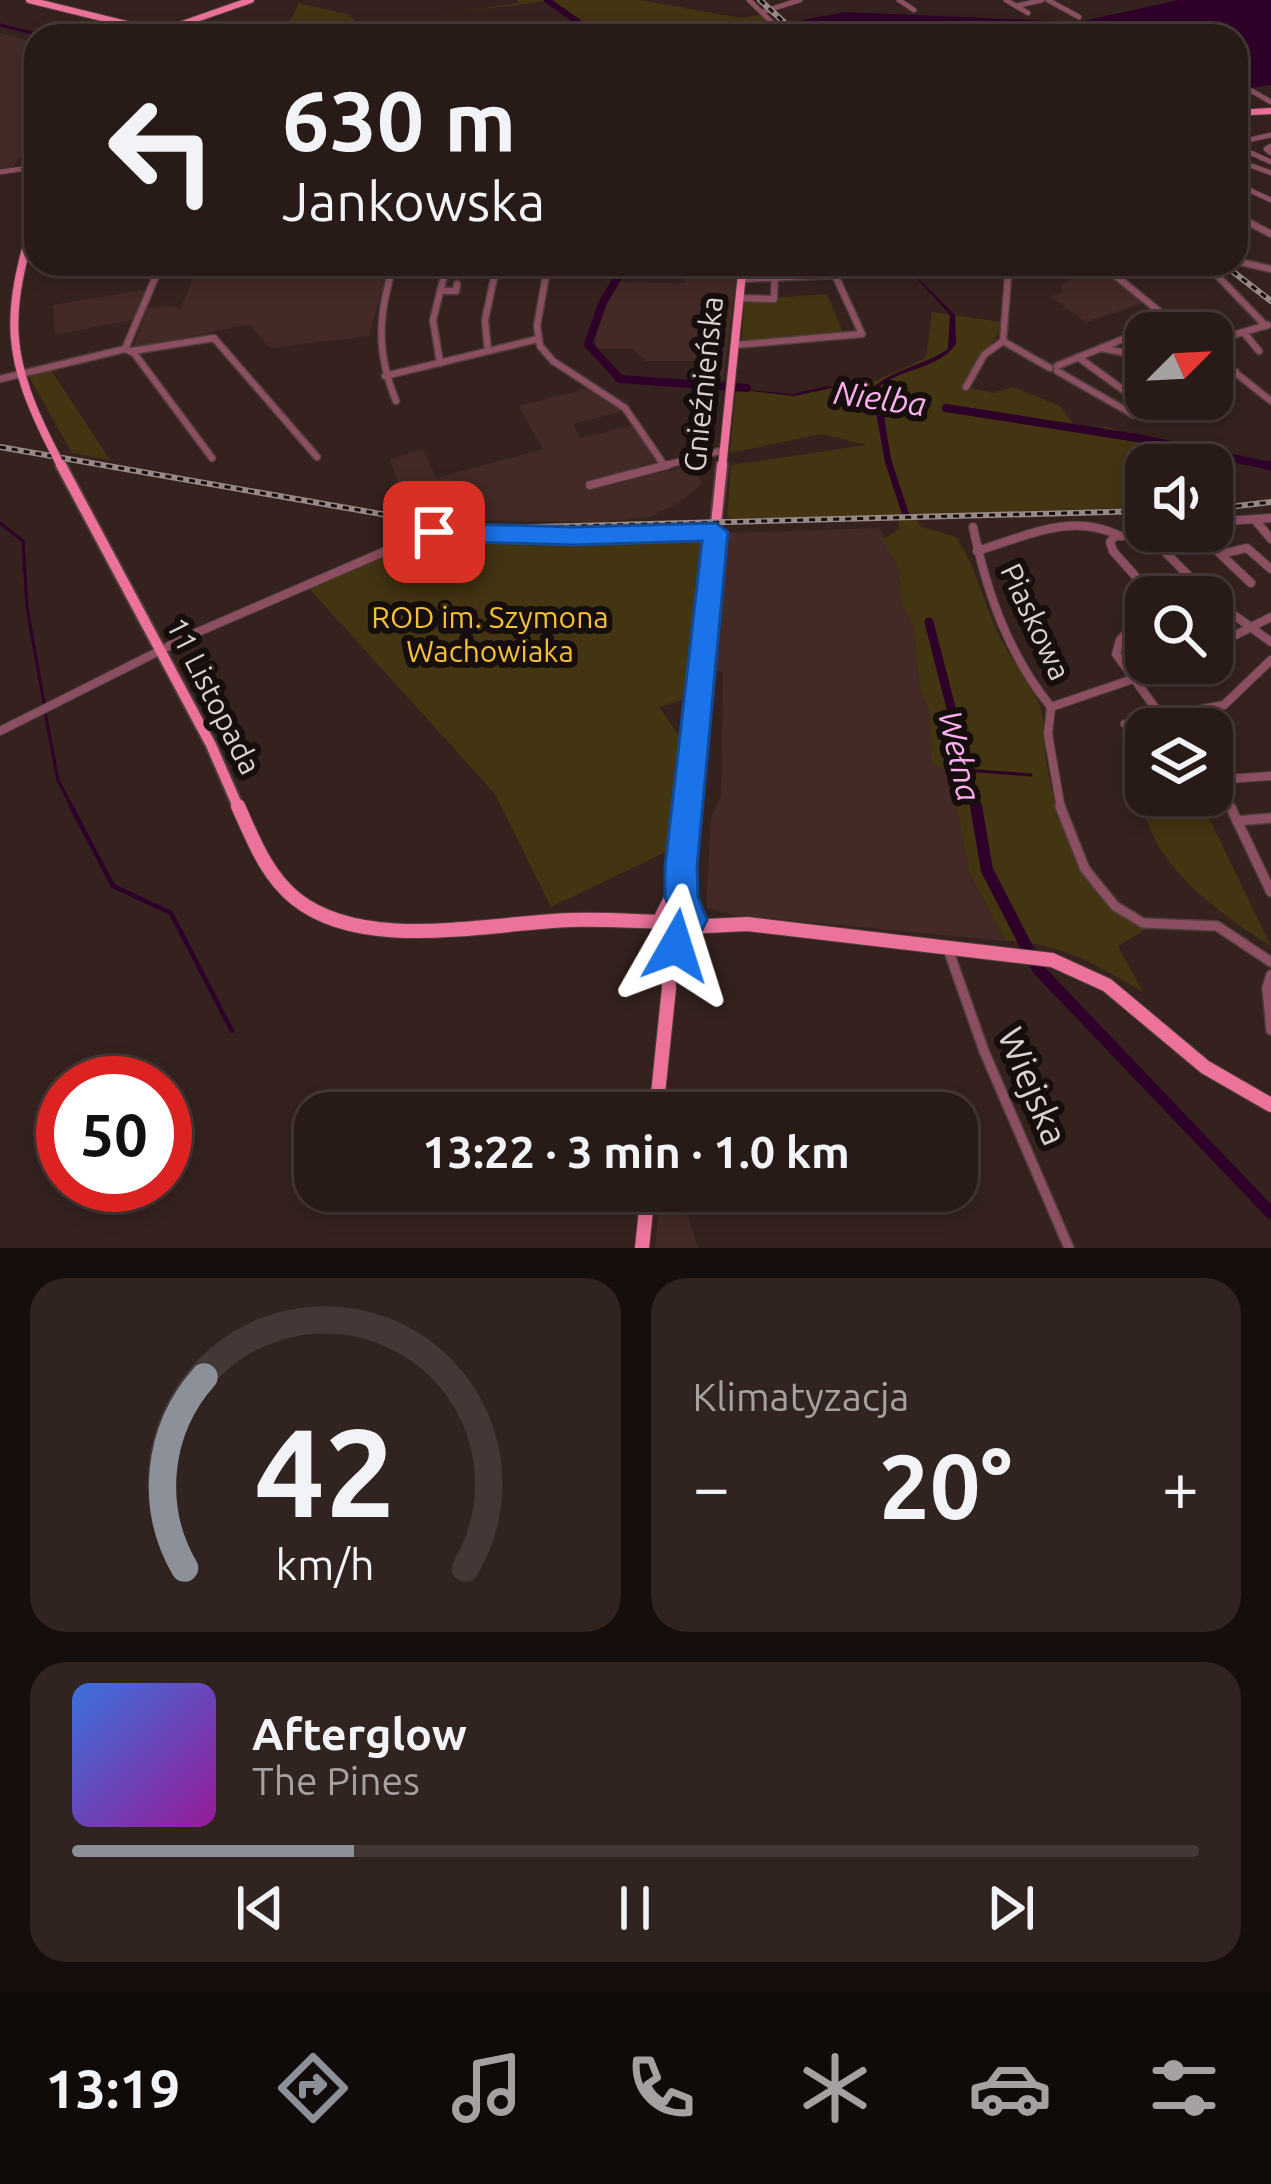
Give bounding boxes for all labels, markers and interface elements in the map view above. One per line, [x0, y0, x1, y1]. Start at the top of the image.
icon: left [84, 72, 240, 228]
text: 630 m [282, 73, 516, 167]
text: Jankowska [282, 171, 545, 231]
street label: Gnieźnieńska [677, 294, 729, 473]
north arrow [1125, 312, 1233, 420]
map controls [1125, 312, 1233, 816]
water label: Nielba [832, 373, 929, 422]
button: sound [1125, 444, 1233, 552]
pin [383, 481, 485, 583]
icon: arrive [401, 499, 467, 565]
street label: Piaskowa [994, 558, 1078, 685]
button: search [1125, 576, 1233, 684]
park label: ROD im. Szymona Wachowiaka [371, 600, 609, 668]
street label: 11 Listopada [160, 611, 268, 780]
water label: Wełna [932, 707, 989, 805]
button: layers [1125, 708, 1233, 816]
position arrow [613, 883, 739, 1009]
street label: Wiejska [990, 1021, 1076, 1151]
speed limit sign: 50 [36, 1056, 192, 1212]
text: 13:22 · 3 min · 1.0 km [422, 1126, 850, 1177]
text: Klimatyzacja [693, 1375, 909, 1418]
text: 42 [255, 1401, 396, 1541]
text: 20° [879, 1435, 1012, 1536]
text: − [693, 1449, 730, 1523]
text: + [1162, 1449, 1199, 1523]
text: km/h [276, 1540, 375, 1588]
text: Afterglow [252, 1708, 467, 1759]
text: The Pines [252, 1759, 420, 1802]
icon: previous [227, 1875, 293, 1941]
icon: pause [602, 1875, 668, 1941]
icon: next [978, 1875, 1044, 1941]
icon: directions [271, 2046, 355, 2130]
icon: music [445, 2046, 529, 2130]
icon: phone [619, 2046, 703, 2130]
icon: climate [793, 2046, 877, 2130]
icon: car [968, 2046, 1052, 2130]
icon: filters [1142, 2046, 1226, 2130]
text: 13:19 [45, 2058, 180, 2118]

